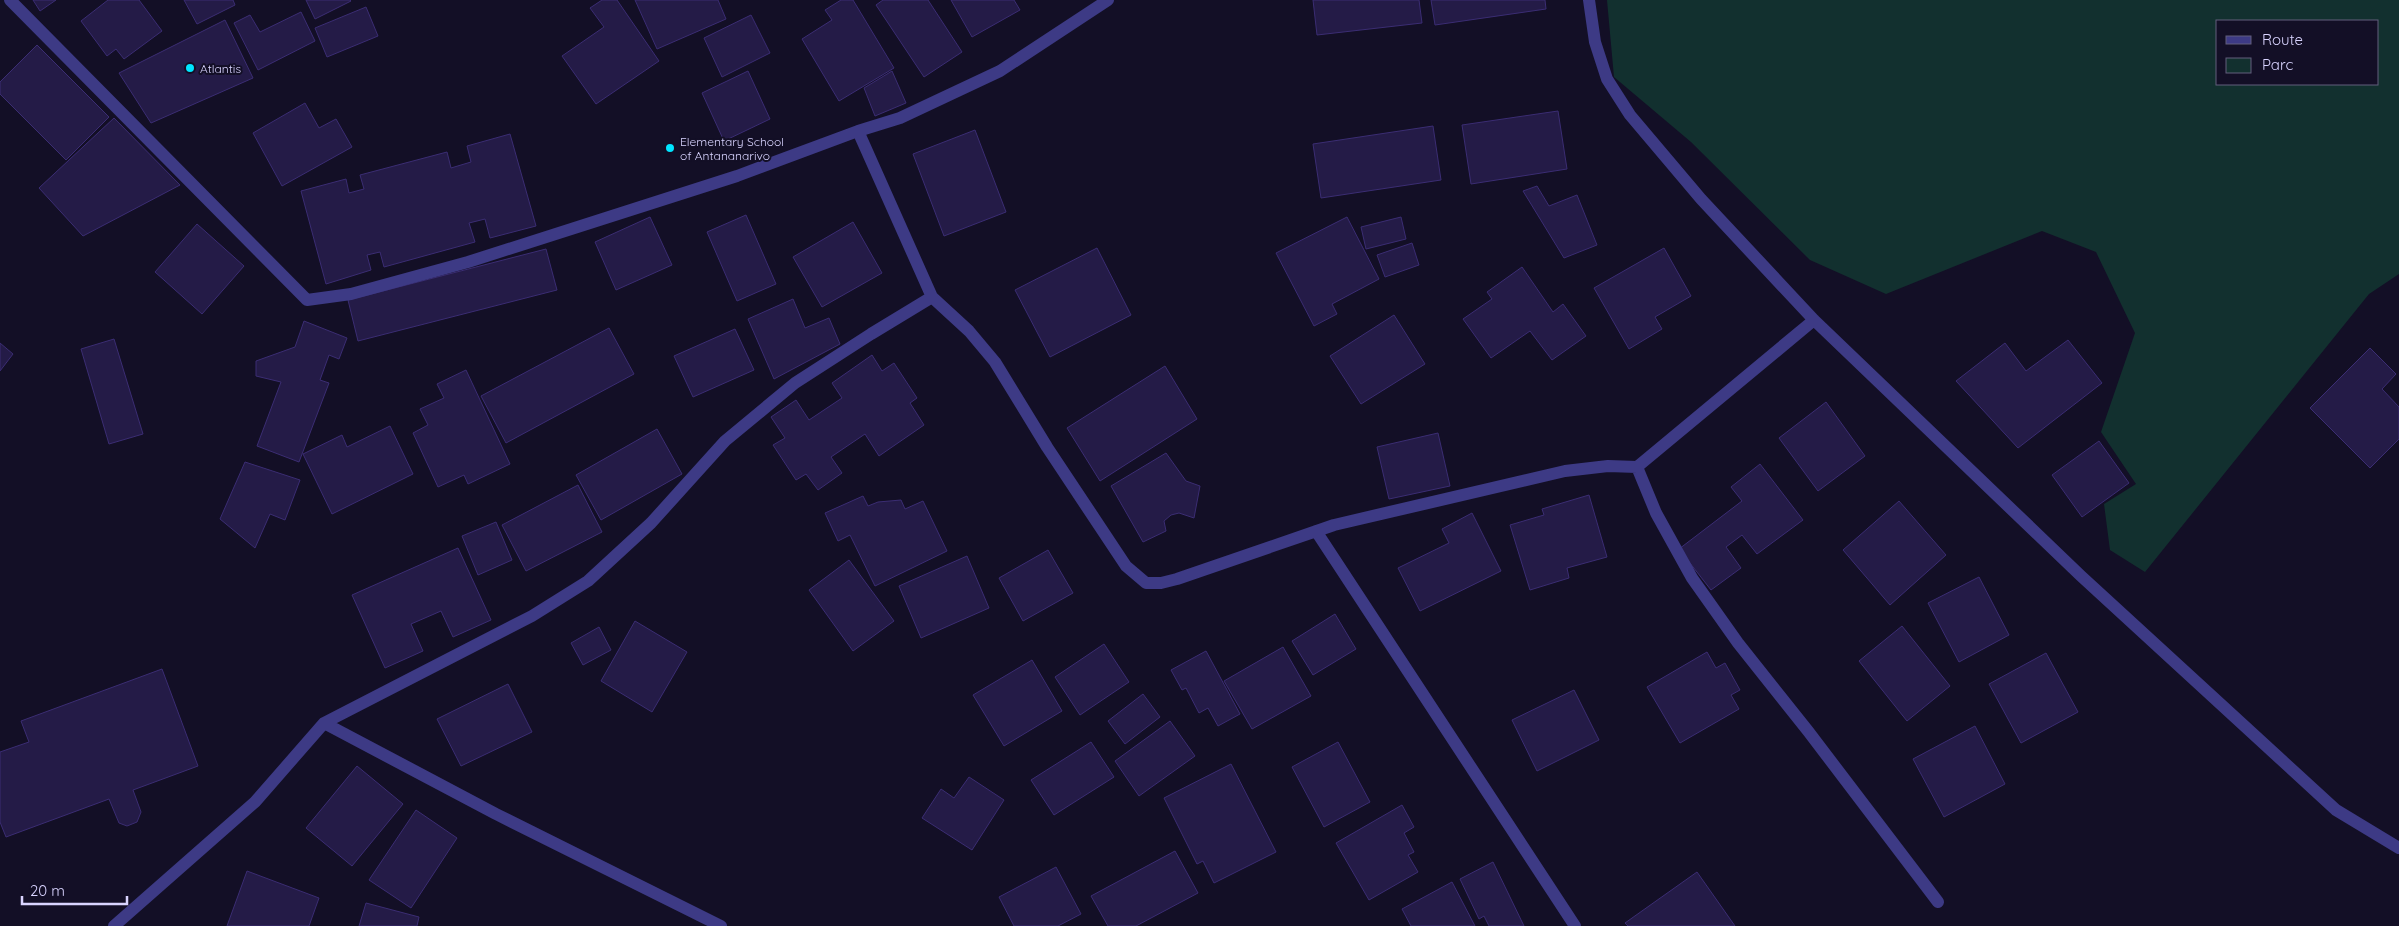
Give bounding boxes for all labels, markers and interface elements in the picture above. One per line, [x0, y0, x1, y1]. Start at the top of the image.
legend [2216, 20, 2379, 85]
text: Route [2262, 30, 2303, 49]
text: Parc [2262, 55, 2293, 74]
place label: Atlantis [200, 61, 241, 76]
marker: Atlantis [184, 62, 196, 74]
place label: Elementary School of Antananarivo [680, 134, 784, 163]
marker: Elementary School of Antananarivo [664, 142, 676, 154]
scale bar [22, 874, 128, 906]
text: 20 m [30, 881, 65, 900]

